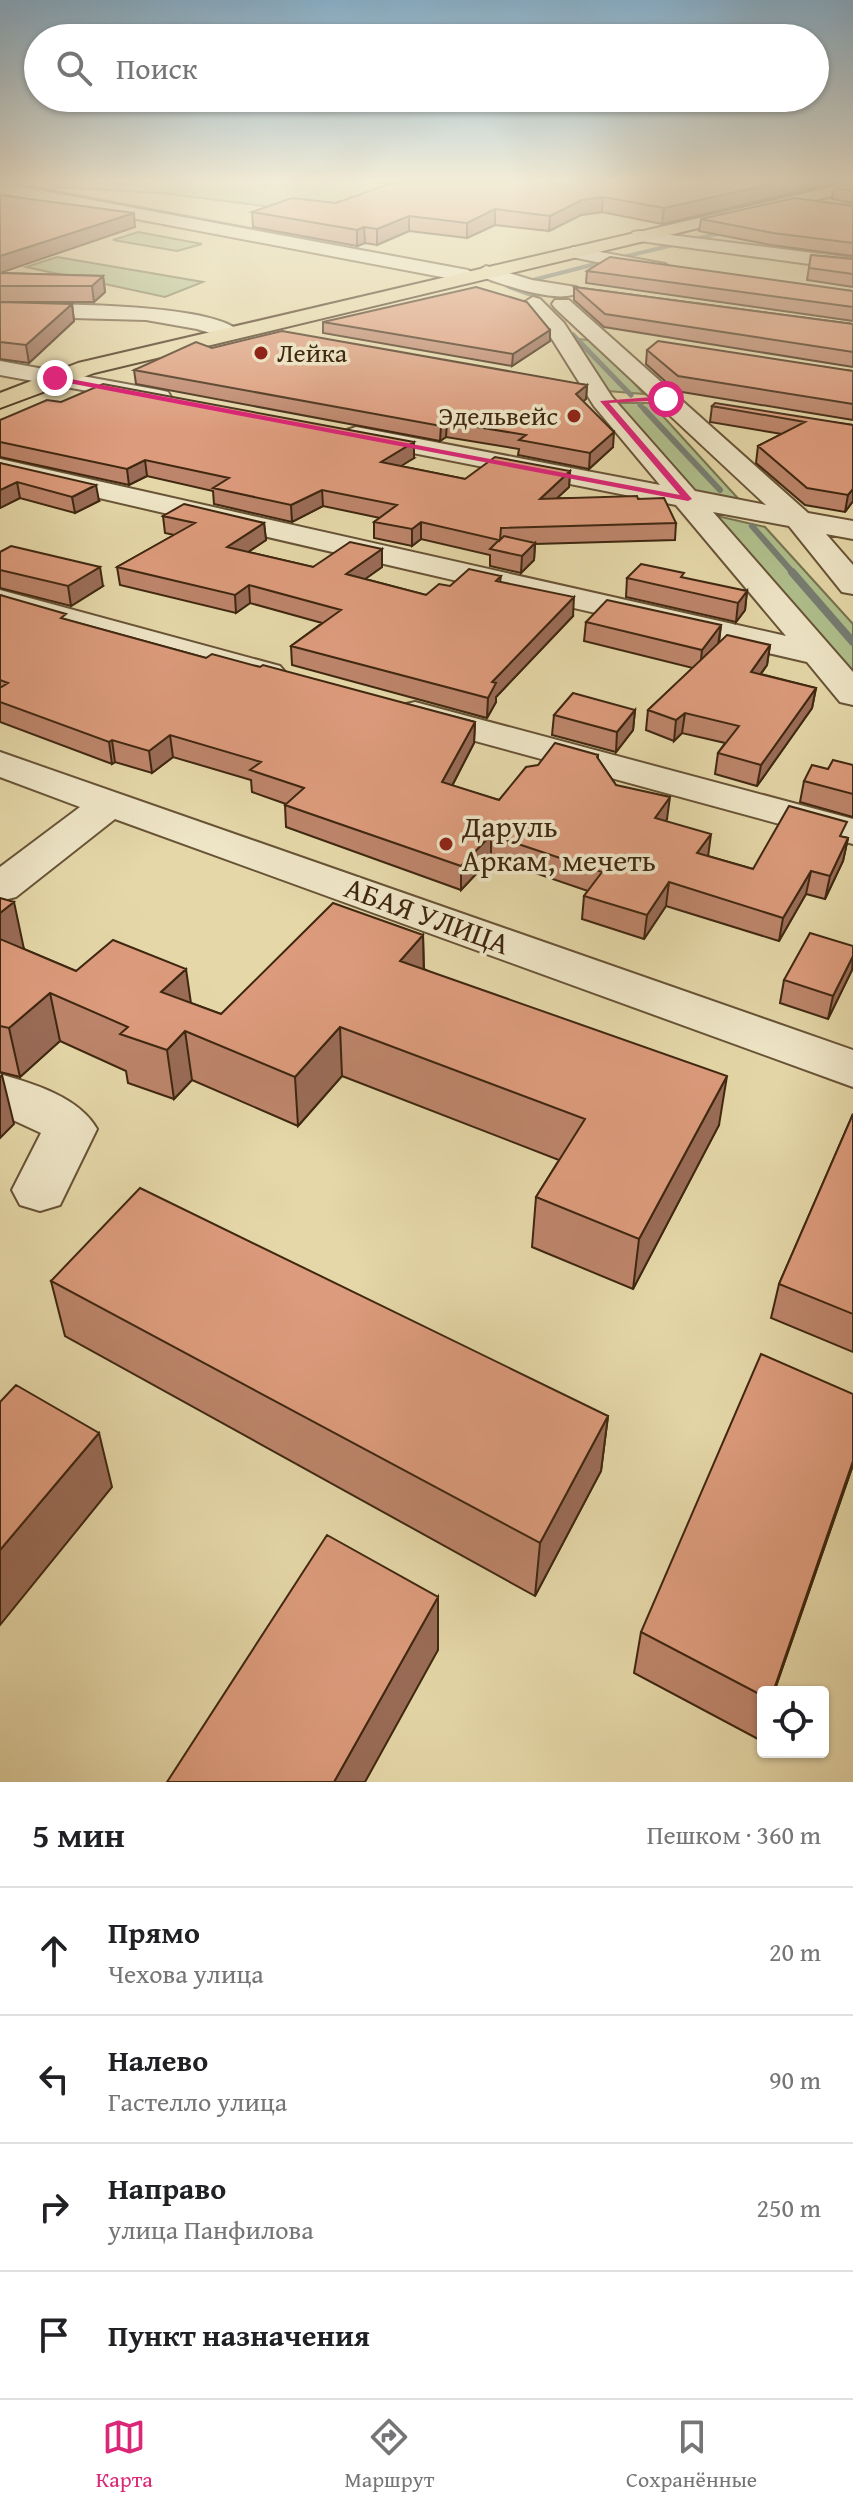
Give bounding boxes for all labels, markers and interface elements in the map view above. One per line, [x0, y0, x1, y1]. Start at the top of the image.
search box [24, 24, 829, 112]
icon: search [52, 46, 96, 90]
text: Поиск [116, 46, 198, 90]
place label: Лейка [277, 333, 348, 372]
marker: Лейка [252, 344, 270, 362]
route end [37, 360, 73, 396]
route start [648, 381, 684, 417]
place label: Эдельвейс [438, 396, 558, 435]
marker: Эдельвейс [565, 407, 583, 425]
place label: Даруль Аркам, мечеть [461, 804, 656, 882]
marker: Даруль Аркам, мечеть [437, 835, 455, 853]
street label: АБАЯ УЛИЦА [339, 865, 516, 965]
map controls [757, 1686, 829, 1758]
button: locate [757, 1686, 829, 1758]
text: 5 мин [32, 1810, 125, 1859]
text: Пешком · 360 m [647, 1815, 821, 1854]
text: Прямо [108, 1910, 200, 1954]
icon: ahead [32, 1929, 76, 1973]
text: 20 m [769, 1932, 821, 1971]
text: Чехова улица [108, 1954, 264, 1993]
text: Налево [108, 2038, 208, 2082]
icon: left [32, 2057, 76, 2101]
text: 90 m [769, 2060, 821, 2099]
text: Гастелло улица [108, 2082, 287, 2121]
text: Направо [108, 2166, 226, 2210]
icon: right [32, 2185, 76, 2229]
text: 250 m [756, 2188, 821, 2227]
text: улица Панфилова [108, 2210, 314, 2249]
icon: arrive [32, 2313, 76, 2357]
text: Пункт назначения [108, 2313, 370, 2357]
tab: Карта [96, 2415, 153, 2495]
tab: Маршрут [344, 2415, 434, 2495]
tab: Сохранённые [626, 2415, 757, 2495]

